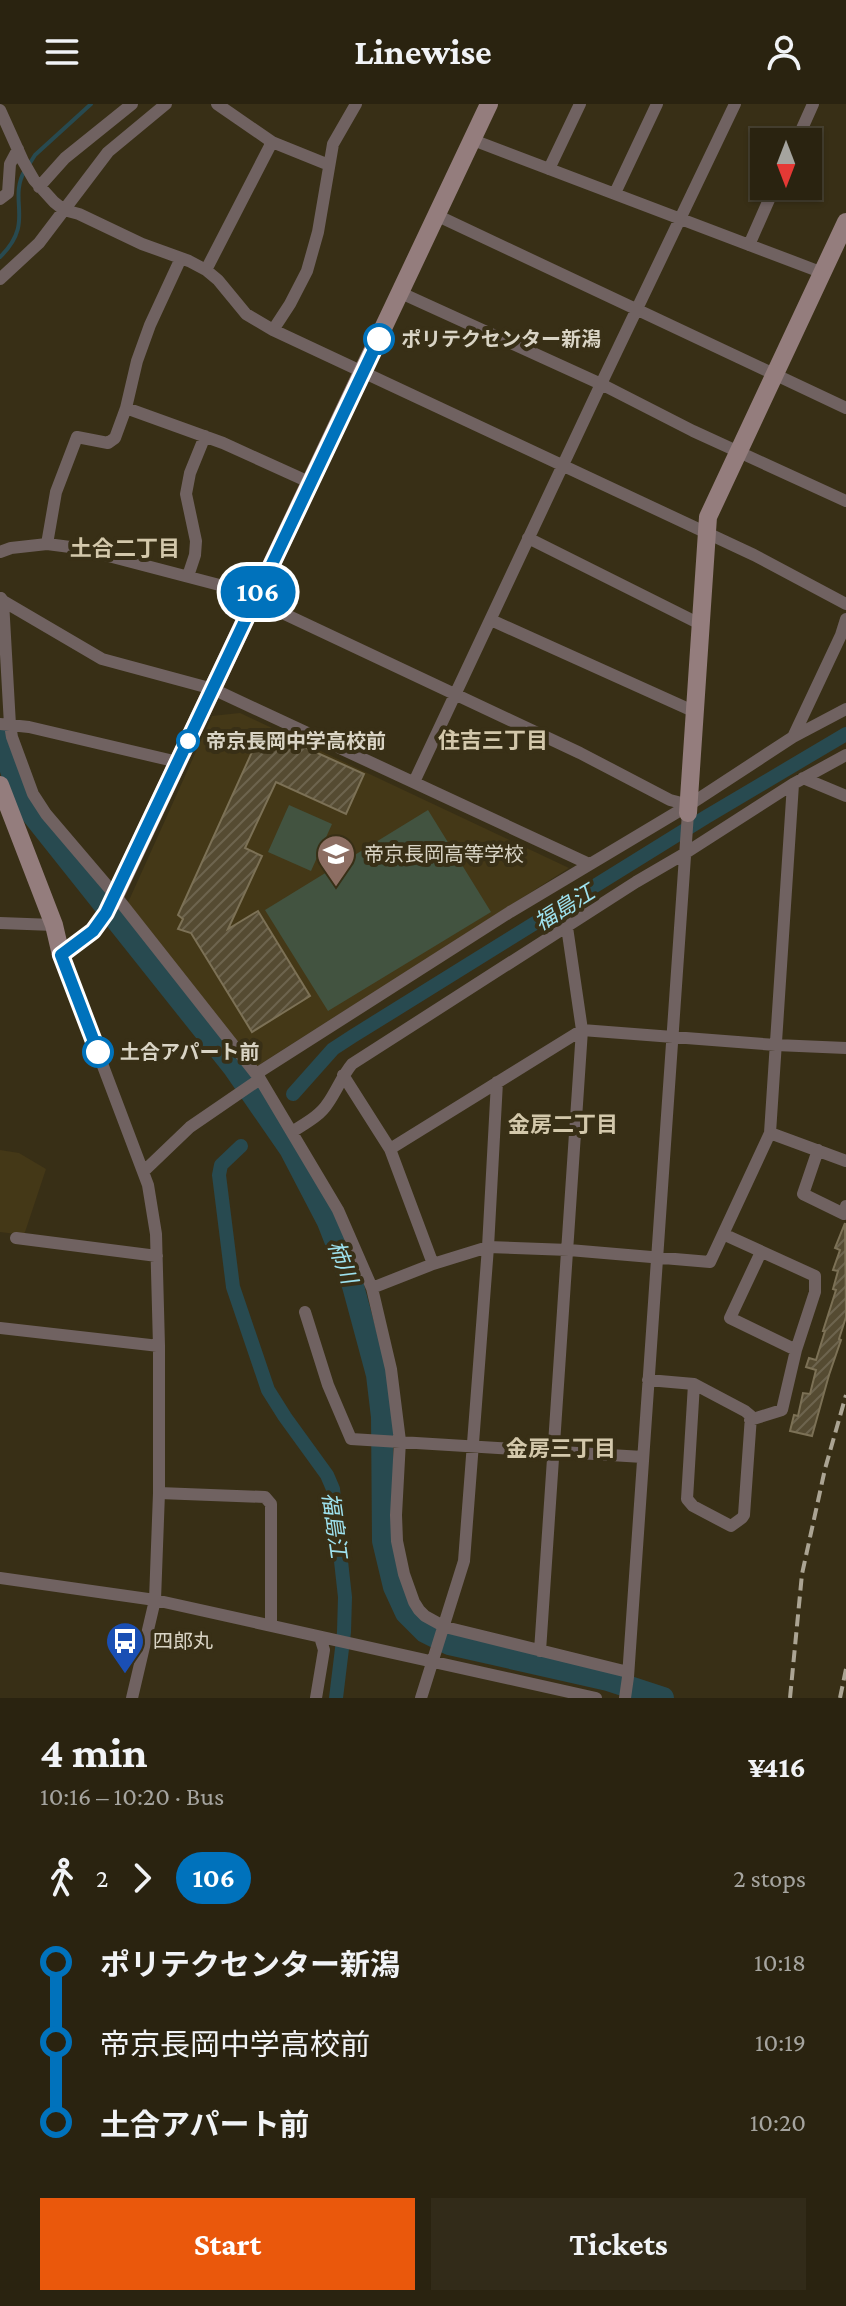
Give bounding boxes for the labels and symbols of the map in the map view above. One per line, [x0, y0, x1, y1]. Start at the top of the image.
north arrow [750, 128, 822, 200]
marker: ポリテクセンター新潟 [364, 324, 394, 354]
place label: ポリテクセンター新潟 [401, 328, 601, 350]
district label: 土合二丁目 [70, 536, 180, 561]
line badge: 106 [212, 566, 304, 618]
district label: 住吉三丁目 [438, 728, 548, 753]
marker: 帝京長岡中学高校前 [177, 730, 199, 752]
place label: 帝京長岡中学高校前 [206, 730, 386, 752]
school or university icon: 帝京長岡高等学校 [315, 833, 357, 888]
place label: 帝京長岡高等学校 [364, 843, 524, 865]
water label: 福島江 [530, 878, 601, 936]
marker: 土合アパート前 [83, 1037, 113, 1067]
place label: 土合アパート前 [120, 1041, 260, 1063]
district label: 金房二丁目 [508, 1112, 618, 1137]
water label: 柿川 [323, 1237, 363, 1289]
district label: 金房三丁目 [506, 1436, 616, 1461]
water label: 福島江 [318, 1491, 352, 1561]
bus stop icon: 四郎丸 [104, 1620, 146, 1675]
place label: 四郎丸 [153, 1630, 213, 1652]

